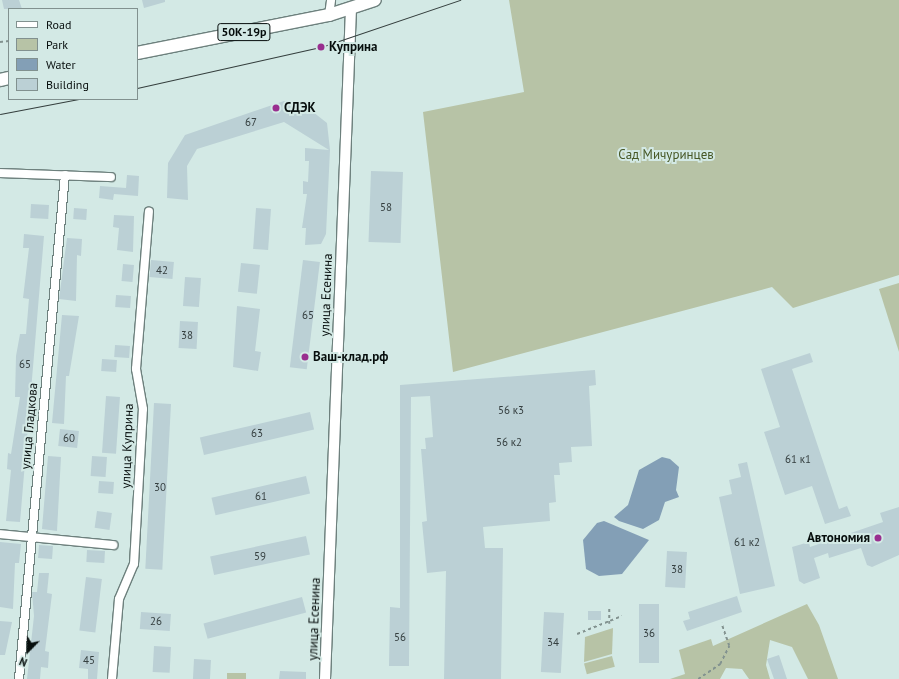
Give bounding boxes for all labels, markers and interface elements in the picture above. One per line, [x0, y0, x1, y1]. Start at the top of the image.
legend [8, 8, 138, 100]
text: Road [46, 17, 71, 32]
road number: 50К-19р [217, 22, 271, 42]
text: Park [46, 37, 68, 52]
place label: Куприна [329, 39, 377, 55]
marker: Куприна [316, 42, 326, 52]
text: Water [46, 57, 76, 72]
text: Building [46, 77, 89, 92]
place label: СДЭК [284, 100, 316, 116]
marker: СДЭК [271, 103, 281, 113]
house number: 67 [245, 115, 257, 129]
park label: Сад Мичуринцев [618, 147, 714, 163]
house number: 58 [380, 200, 392, 214]
street label: улица Есенина [318, 253, 336, 337]
house number: 42 [156, 263, 168, 277]
house number: 65 [302, 308, 314, 322]
house number: 38 [181, 328, 193, 342]
place label: Ваш-клад.рф [313, 349, 388, 365]
marker: Ваш-клад.рф [300, 352, 310, 362]
house number: 65 [19, 357, 31, 371]
street label: улица Гладкова [18, 382, 42, 470]
street label: улица Куприна [119, 403, 137, 489]
house number: 56 к3 [498, 403, 524, 417]
house number: 63 [251, 426, 263, 440]
house number: 60 [63, 431, 75, 445]
house number: 56 к2 [496, 435, 522, 449]
house number: 61 к1 [785, 452, 811, 466]
house number: 30 [154, 480, 166, 494]
house number: 61 [255, 489, 267, 503]
place label: Автономия [807, 530, 870, 546]
marker: Автономия [873, 533, 883, 543]
house number: 61 к2 [734, 535, 760, 549]
house number: 59 [254, 549, 266, 563]
house number: 38 [671, 562, 683, 576]
street label: улица Есенина [306, 577, 324, 661]
house number: 26 [150, 614, 162, 628]
house number: 36 [643, 626, 655, 640]
house number: 56 [394, 630, 406, 644]
north arrow [8, 631, 48, 671]
house number: 34 [547, 635, 559, 649]
house number: 45 [83, 653, 95, 667]
text: N [17, 654, 29, 670]

